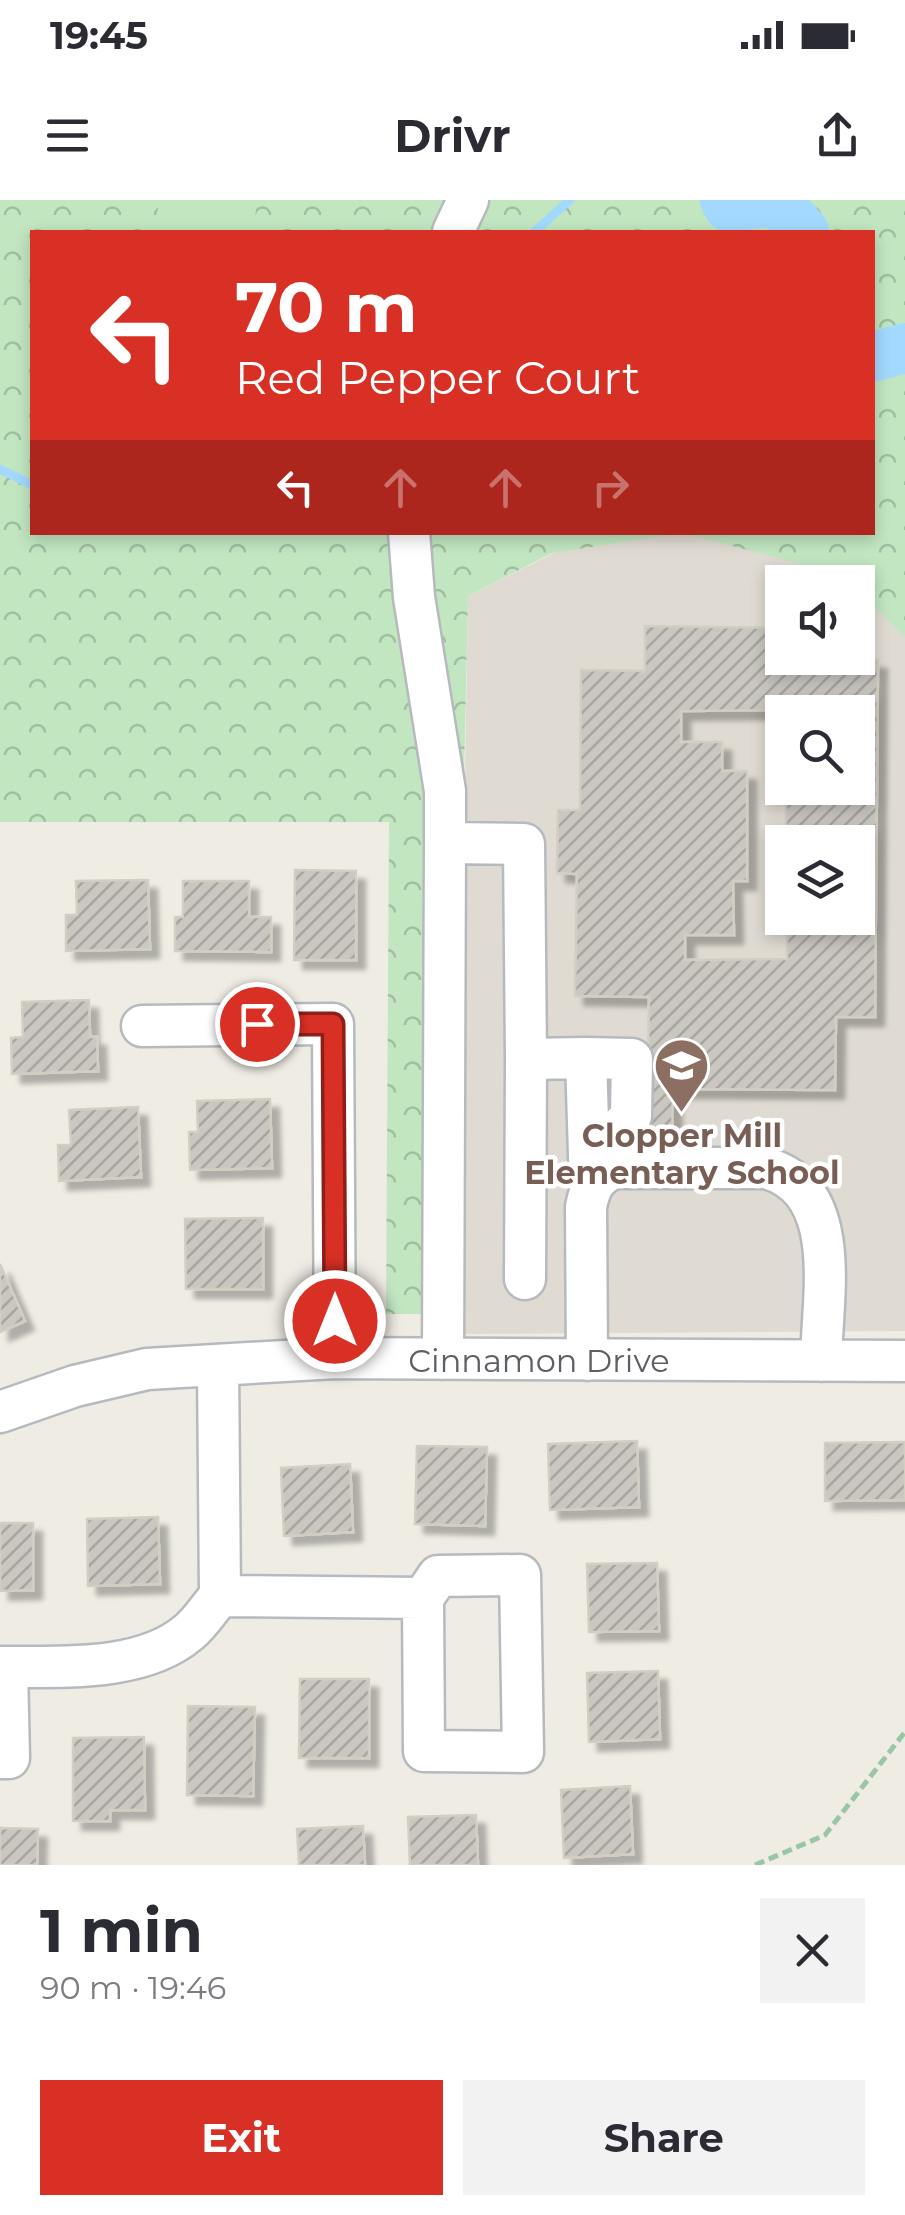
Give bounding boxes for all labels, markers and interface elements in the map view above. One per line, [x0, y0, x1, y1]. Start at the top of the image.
text: 19:45 [50, 12, 148, 59]
icon: menu [40, 108, 95, 163]
text: Drivr [394, 108, 511, 163]
icon: share [810, 108, 865, 163]
text: 70 m [235, 264, 418, 350]
icon: left [70, 270, 200, 400]
text: Red Pepper Court [235, 350, 640, 405]
icon: left [268, 460, 323, 515]
icon: ahead [373, 460, 428, 515]
icon: ahead [478, 460, 533, 515]
icon: right [583, 460, 638, 515]
map controls [765, 565, 875, 935]
button: sound [765, 565, 875, 675]
button: search [765, 695, 875, 805]
button: layers [765, 825, 875, 935]
pin [215, 982, 300, 1067]
icon: arrive [230, 997, 285, 1052]
school or university icon: Clopper Mill Elementary School [652, 1036, 712, 1115]
place label: Clopper Mill Elementary School [524, 1116, 840, 1192]
position arrow [283, 1269, 387, 1373]
street label: Cinnamon Drive [408, 1341, 670, 1380]
text: 1 min [40, 1894, 203, 1967]
button: close [760, 1898, 865, 2003]
text: 90 m · 19:46 [40, 1968, 226, 2007]
button: Exit [40, 2080, 443, 2195]
button: Share [463, 2080, 865, 2195]

